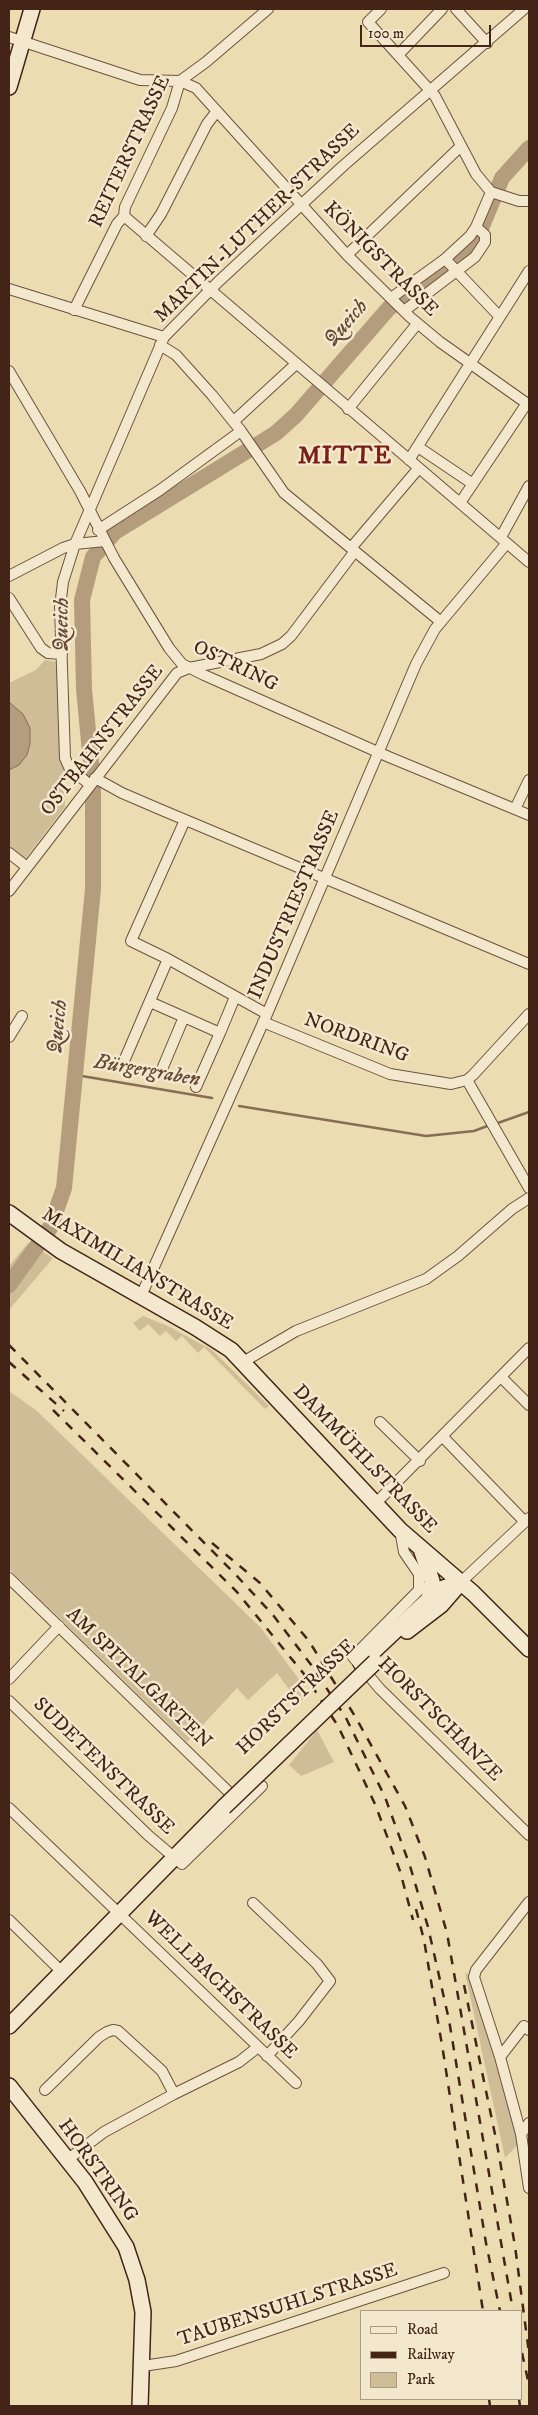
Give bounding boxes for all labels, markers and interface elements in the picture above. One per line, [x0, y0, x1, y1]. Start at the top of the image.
scale bar [363, 15, 494, 47]
text: 100 m [368, 24, 404, 43]
street label: REITERSTRASSE [85, 72, 177, 232]
street label: MARTIN-LUTHER-STRASSE [150, 119, 366, 329]
street label: KÖNIGSTRASSE [318, 198, 442, 322]
water label: Queich [320, 295, 374, 353]
district label: MITTE [297, 443, 393, 473]
water label: Queich [50, 598, 76, 652]
street label: OSTRING [189, 636, 281, 698]
street label: OSTBAHNSTRASSE [37, 661, 169, 821]
street label: INDUSTRIESTRASSE [244, 807, 346, 1003]
water label: Queich [44, 999, 74, 1055]
street label: NORDRING [300, 1009, 412, 1069]
water label: Bürgergraben [92, 1050, 202, 1094]
street label: MAXIMILIANSTRASSE [37, 1203, 237, 1337]
street label: DAMMÜHLSTRASSE [287, 1381, 441, 1539]
street label: AM SPITALGARTEN [60, 1603, 216, 1755]
street label: HORSTSTRASSE [232, 1635, 362, 1761]
street label: HORSTSCHANZE [372, 1653, 506, 1787]
street label: SUDETENSTRASSE [27, 1693, 179, 1841]
street label: WELLBACHSTRASSE [138, 1907, 302, 2065]
street label: HORSTRING [52, 2115, 142, 2227]
street label: TAUBENSUHLSTRASSE [175, 2259, 401, 2353]
legend [360, 2310, 523, 2400]
text: Road [407, 2320, 438, 2339]
text: Railway [407, 2345, 455, 2364]
text: Park [407, 2370, 435, 2389]

